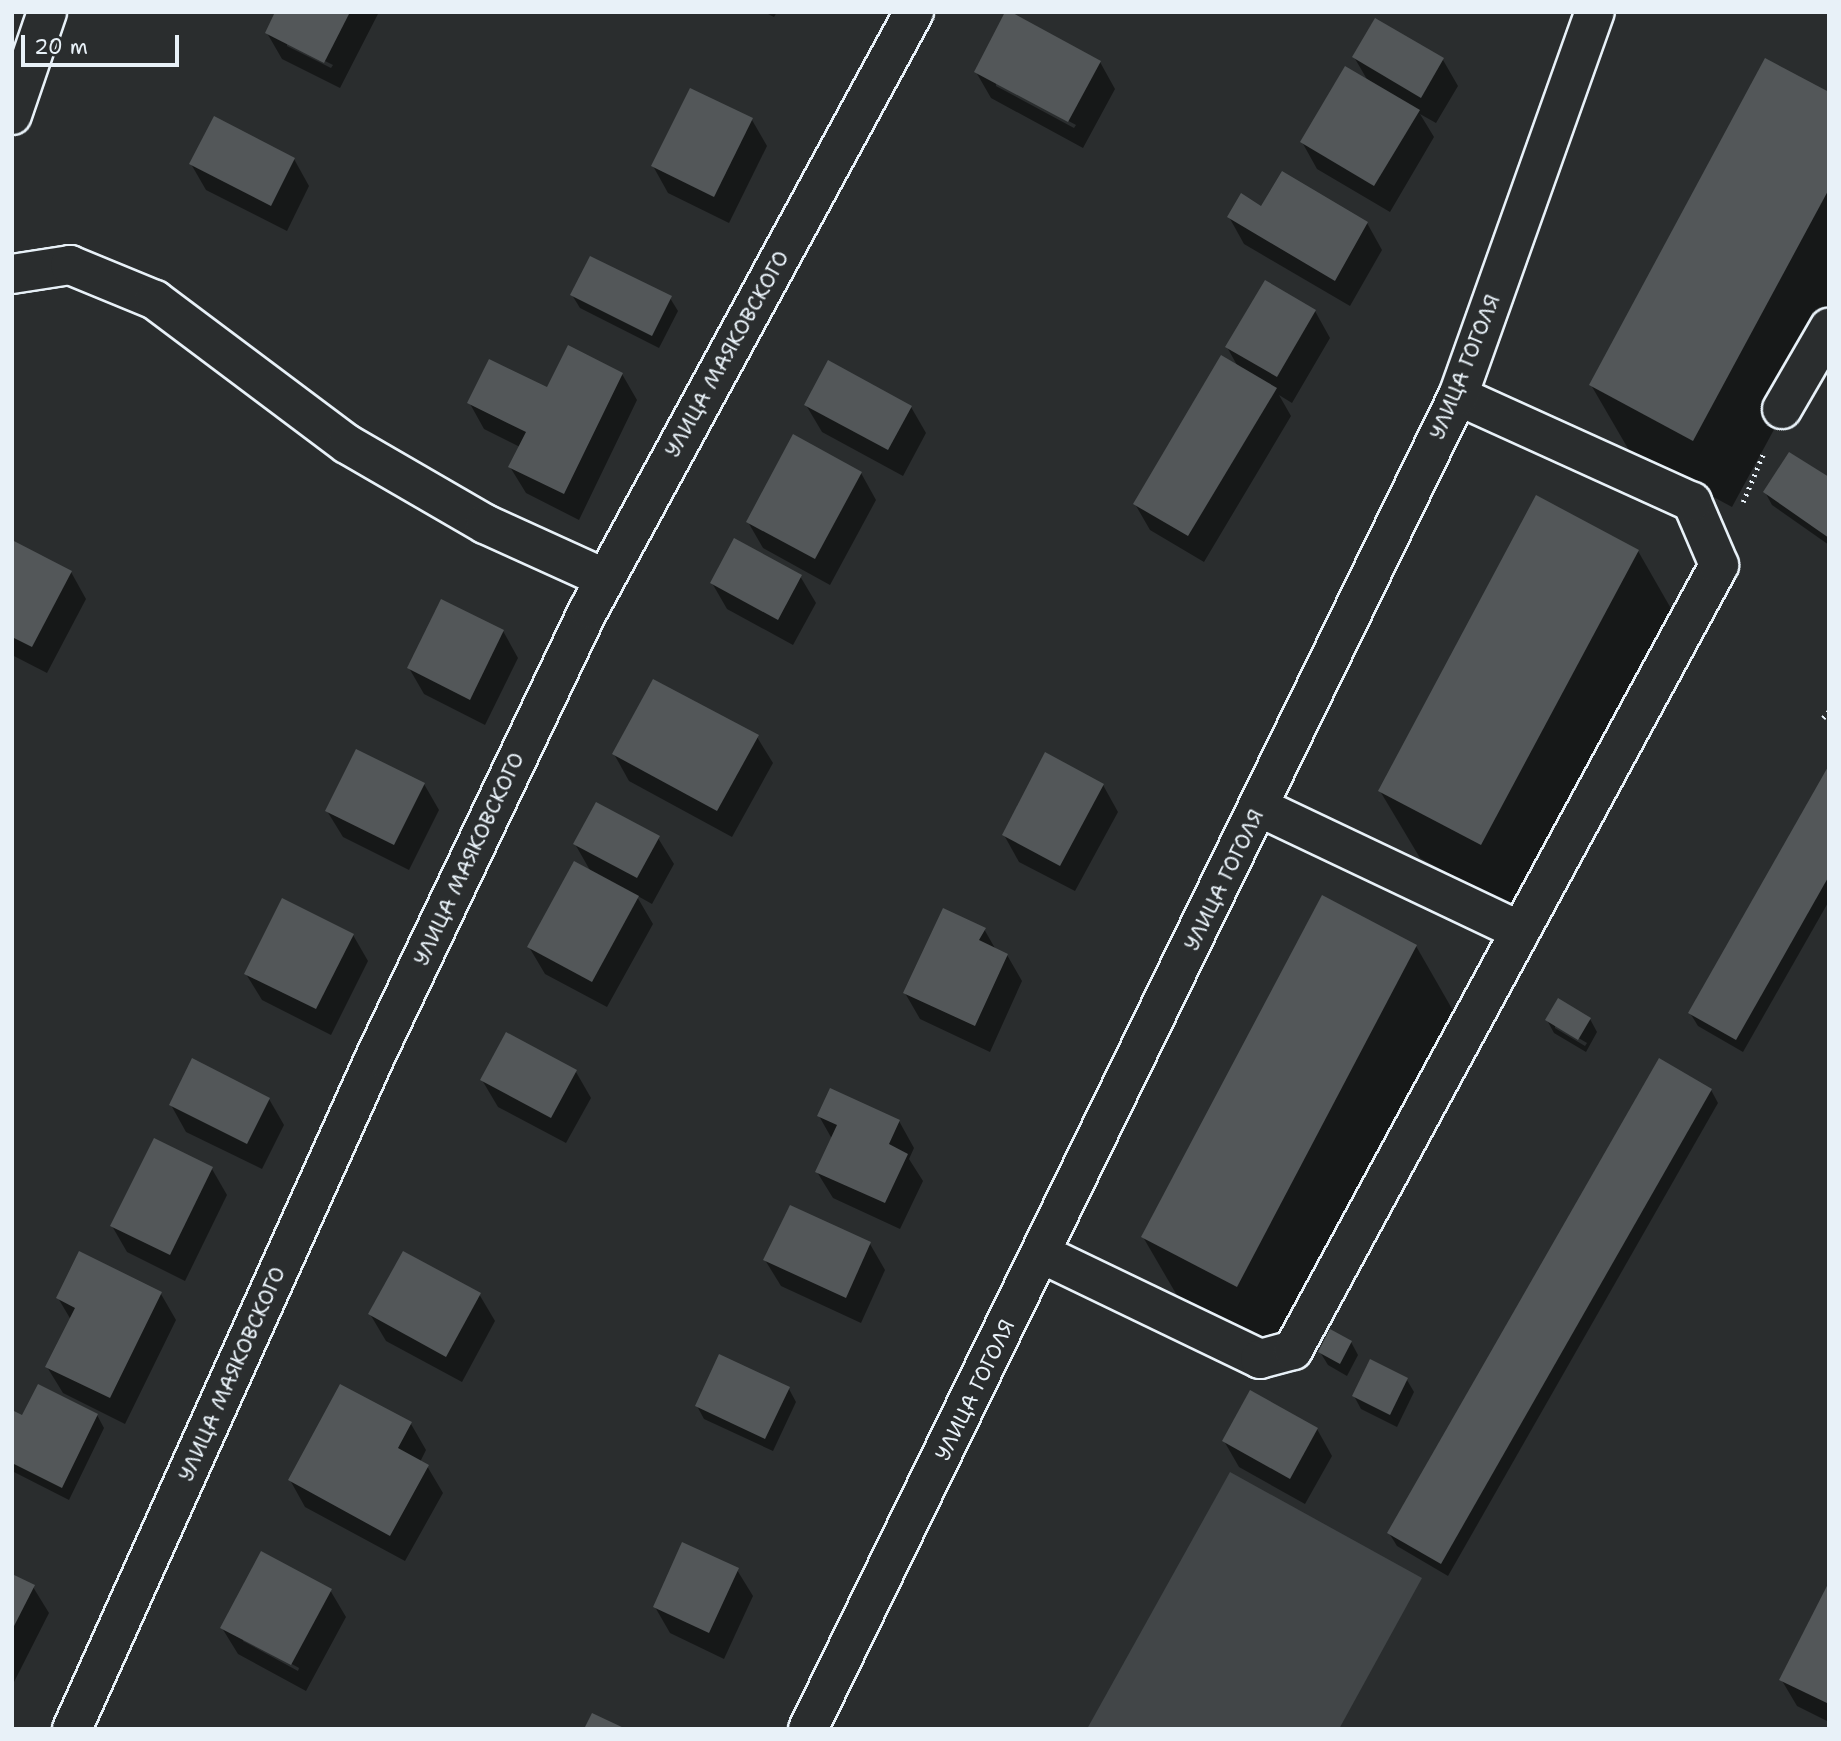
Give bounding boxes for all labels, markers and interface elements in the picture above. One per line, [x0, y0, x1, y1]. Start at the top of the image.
scale bar [24, 21, 182, 65]
text: 20 m [34, 33, 88, 61]
street label: УЛИЦА МАЯКОВСКОГО [660, 246, 794, 462]
street label: УЛИЦА ГОГОЛЯ [1424, 291, 1506, 443]
street label: УЛИЦА МАЯКОВСКОГО [409, 748, 529, 970]
street label: УЛИЦА ГОГОЛЯ [1179, 805, 1269, 955]
street label: УЛИЦА МАЯКОВСКОГО [173, 1263, 291, 1485]
street label: УЛИЦА ГОГОЛЯ [930, 1315, 1020, 1465]

